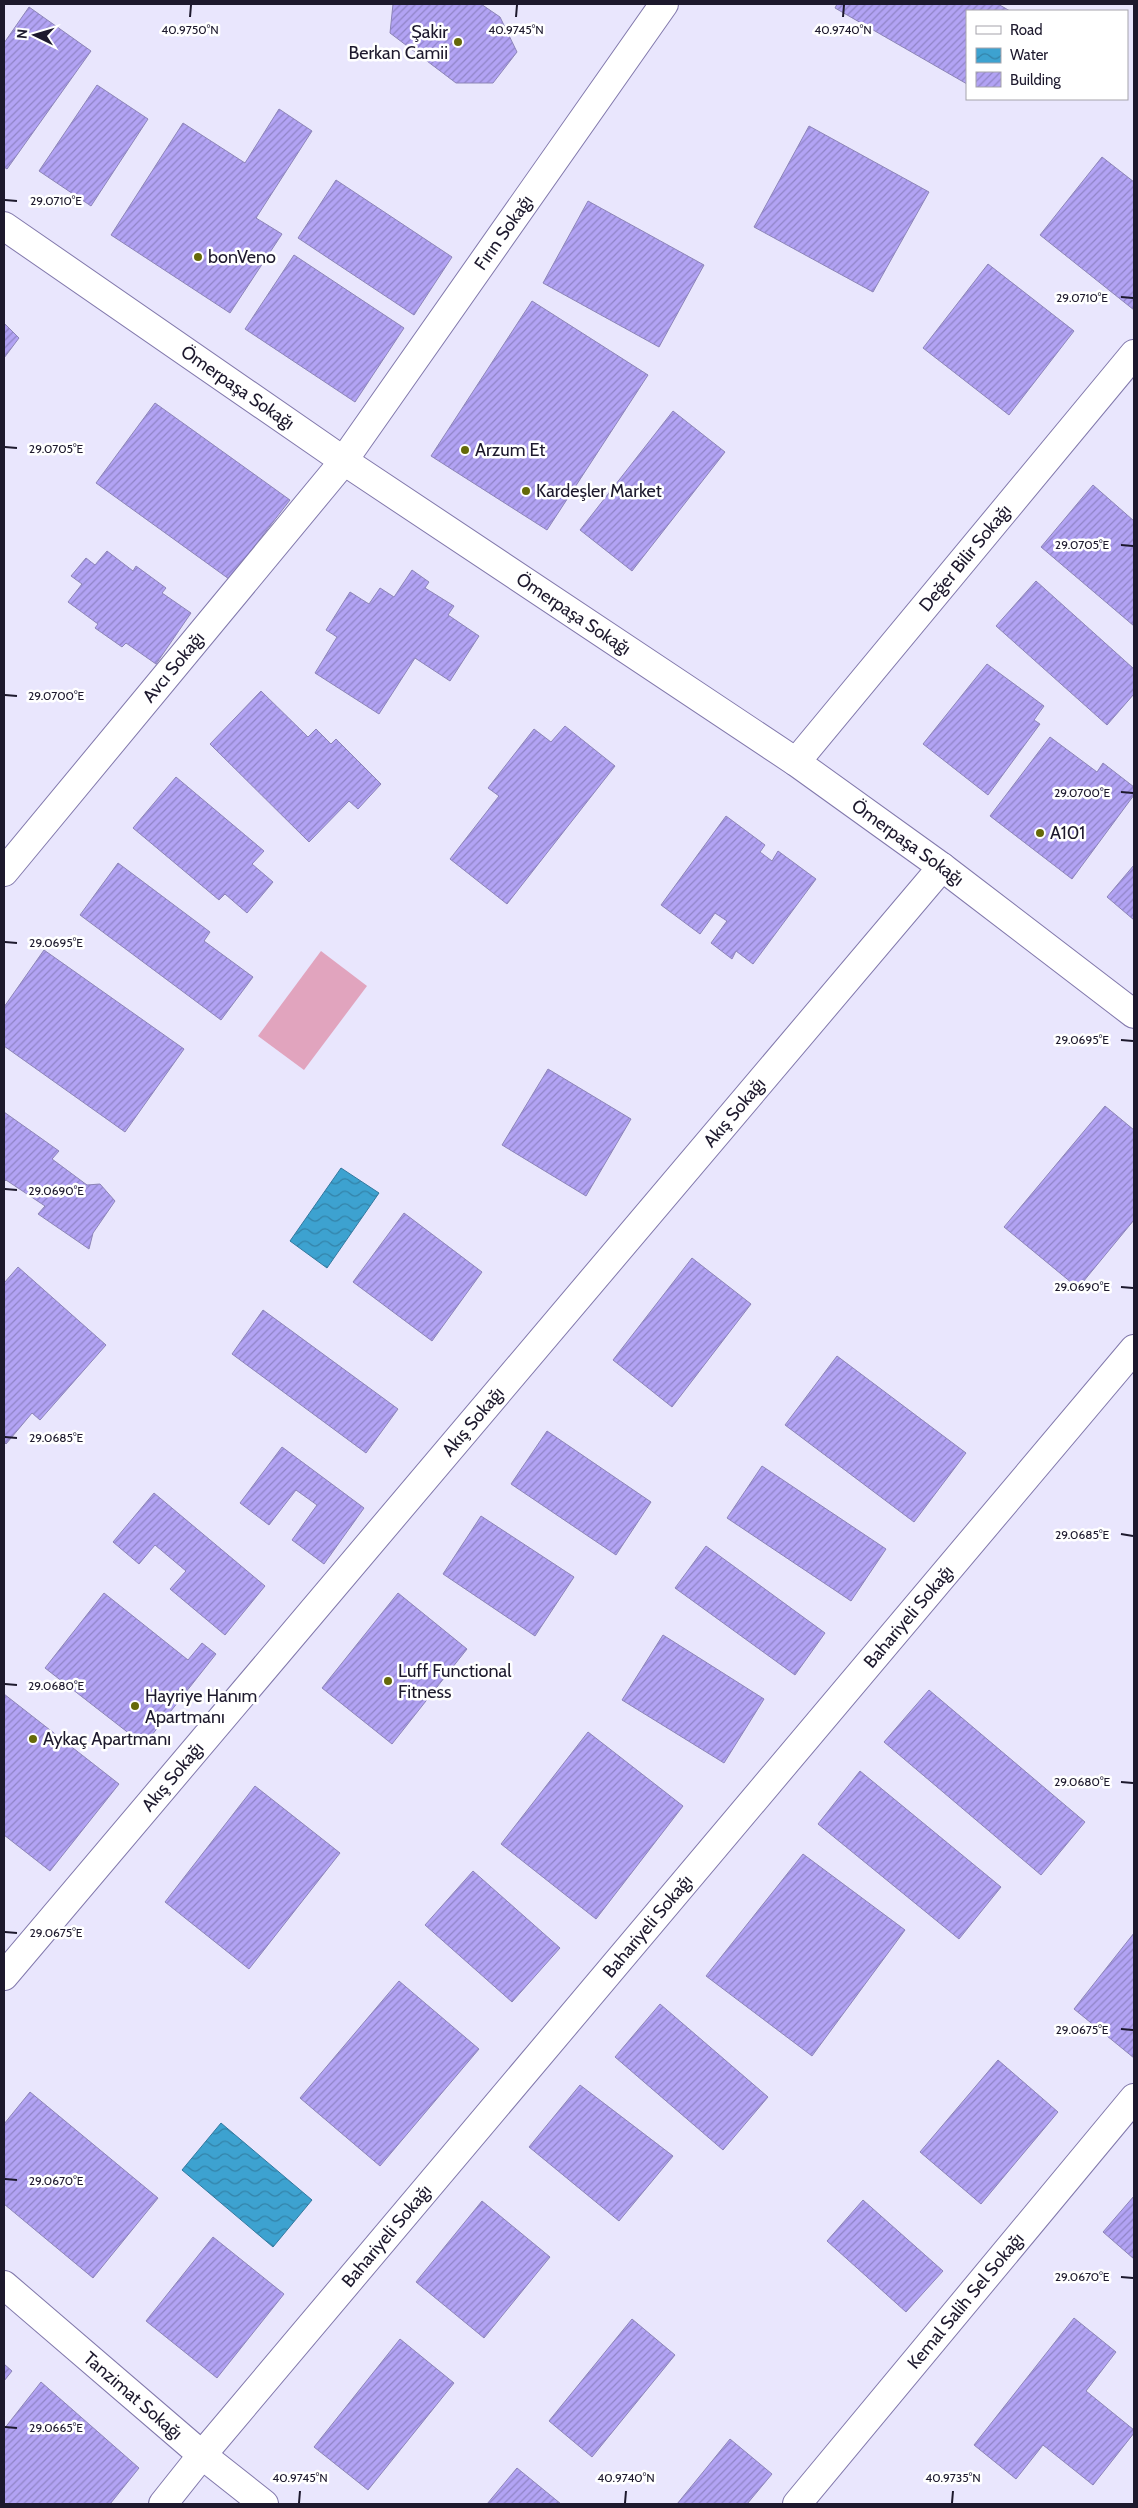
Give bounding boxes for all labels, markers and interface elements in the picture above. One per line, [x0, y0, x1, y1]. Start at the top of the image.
north arrow [10, 10, 60, 60]
legend [966, 10, 1128, 100]
place label: Şakir Berkan Camii [348, 21, 448, 64]
text: Road [1010, 21, 1043, 39]
text: 40.9750°N [161, 22, 219, 37]
text: 40.9745°N [488, 22, 544, 37]
text: 40.9740°N [814, 22, 872, 37]
text: N [13, 28, 31, 40]
marker: Şakir Berkan Camii [452, 36, 464, 48]
text: Water [1010, 46, 1048, 64]
text: Building [1010, 71, 1061, 89]
street label: Fırın Sokağı [470, 191, 537, 274]
text: 29.0710°E [30, 193, 82, 208]
place label: bonVeno [208, 246, 276, 268]
marker: bonVeno [192, 251, 204, 263]
text: 29.0710°E [1056, 290, 1108, 305]
street label: Ömerpaşa Sokağı [177, 341, 299, 434]
place label: Arzum Et [475, 439, 545, 461]
text: 29.0705°E [29, 441, 84, 456]
marker: Arzum Et [459, 444, 471, 456]
place label: Kardeşler Market [536, 480, 662, 502]
marker: Kardeşler Market [520, 485, 532, 497]
street label: Değer Bilir Sokağı [914, 500, 1016, 616]
text: 29.0705°E [1055, 537, 1110, 552]
street label: Ömerpaşa Sokağı [512, 568, 635, 660]
street label: Avcı Sokağı [138, 627, 209, 707]
text: 29.0700°E [28, 688, 84, 703]
text: 29.0700°E [1054, 785, 1110, 800]
street label: Ömerpaşa Sokağı [847, 795, 968, 891]
place label: A101 [1050, 822, 1085, 844]
marker: A101 [1034, 827, 1046, 839]
text: 29.0695°E [29, 935, 83, 950]
text: 29.0695°E [1055, 1032, 1109, 1047]
street label: Akış Sokağı [699, 1073, 770, 1152]
text: 29.0690°E [28, 1183, 84, 1198]
text: 29.0690°E [1054, 1279, 1110, 1294]
street label: Akış Sokağı [437, 1382, 508, 1461]
text: 29.0685°E [29, 1430, 83, 1445]
text: 29.0685°E [1055, 1527, 1109, 1542]
street label: Bahariyeli Sokağı [859, 1561, 958, 1672]
place label: Luff Functional Fitness [398, 1660, 512, 1703]
marker: Luff Functional Fitness [382, 1675, 394, 1687]
text: 29.0680°E [28, 1678, 84, 1693]
place label: Hayriye Hanım Apartmanı [145, 1685, 257, 1728]
marker: Hayriye Hanım Apartmanı [129, 1700, 141, 1712]
place label: Aykaç Apartmanı [43, 1728, 171, 1750]
marker: Aykaç Apartmanı [27, 1733, 39, 1745]
street label: Akış Sokağı [137, 1737, 208, 1816]
text: 29.0680°E [1054, 1774, 1110, 1789]
street label: Bahariyeli Sokağı [598, 1870, 697, 1982]
text: 29.0675°E [30, 1925, 83, 1940]
text: 29.0675°E [1056, 2022, 1109, 2037]
text: 29.0670°E [29, 2173, 84, 2188]
street label: Bahariyeli Sokağı [337, 2180, 436, 2292]
street label: Kemal Salih Sel Sokağı [903, 2228, 1029, 2373]
text: 29.0670°E [1055, 2269, 1110, 2284]
street label: Tanzimat Sokağı [79, 2347, 187, 2444]
text: 29.0665°E [29, 2420, 83, 2435]
text: 40.9745°N [272, 2470, 328, 2485]
text: 40.9740°N [597, 2470, 655, 2485]
text: 40.9735°N [925, 2470, 981, 2485]

